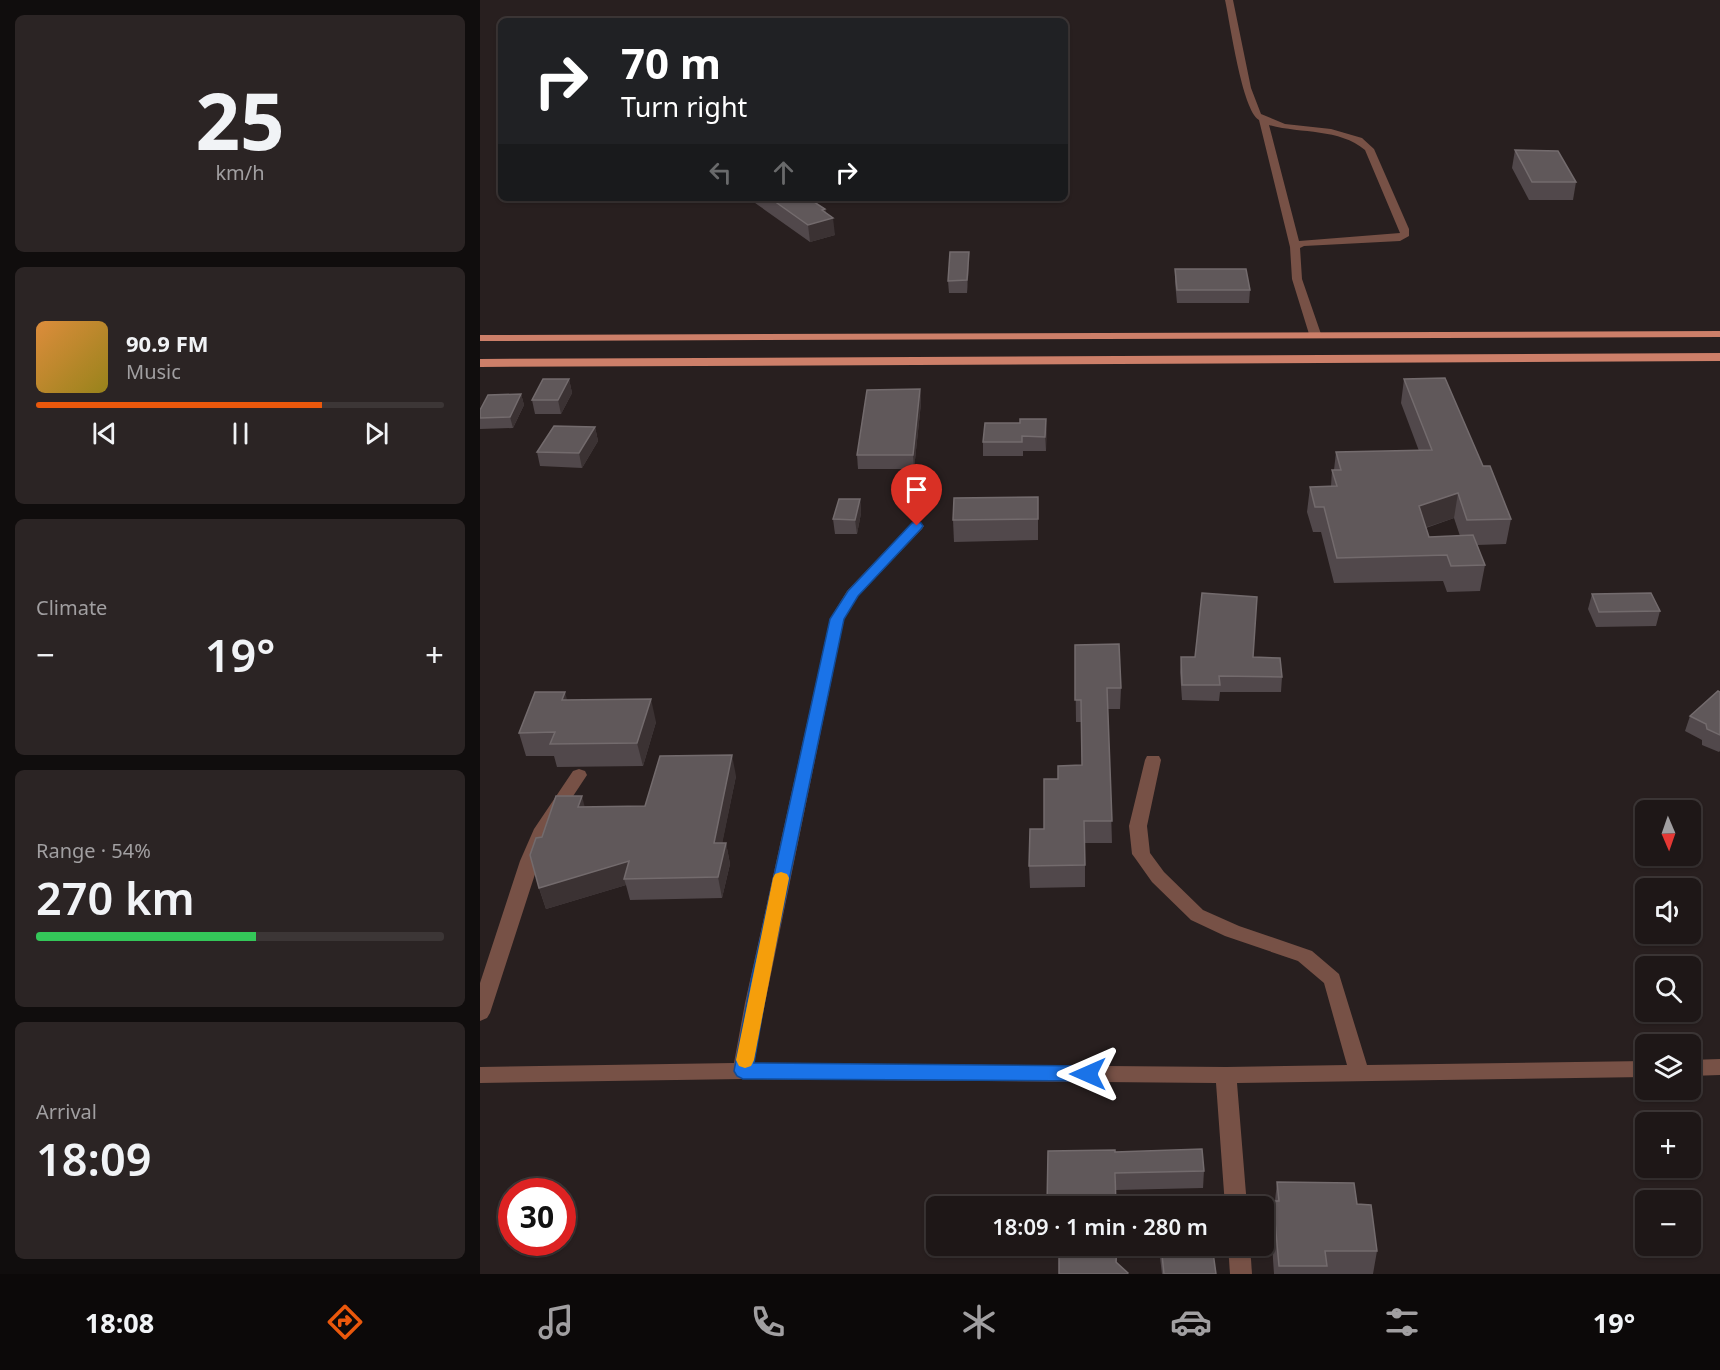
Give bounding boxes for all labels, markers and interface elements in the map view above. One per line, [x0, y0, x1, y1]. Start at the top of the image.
text: 70 m [621, 34, 721, 91]
icon: right [522, 42, 600, 120]
text: 25 [195, 67, 285, 173]
text: Turn right [621, 88, 747, 125]
icon: left [704, 156, 737, 189]
icon: ahead [767, 156, 800, 189]
icon: right [830, 156, 863, 189]
text: km/h [215, 159, 265, 186]
text: 90.9 FM [126, 328, 208, 358]
text: Music [126, 358, 181, 385]
icon: previous [88, 417, 121, 450]
icon: pause [224, 417, 257, 450]
icon: next [360, 417, 393, 450]
pin [891, 464, 942, 526]
icon: arrive [900, 473, 933, 506]
text: Climate [36, 594, 107, 621]
text: 19° [205, 624, 275, 685]
text: − [36, 632, 55, 677]
text: + [425, 632, 444, 677]
north arrow [1635, 800, 1701, 866]
map controls [1635, 800, 1701, 1256]
text: Range · 54% [36, 837, 151, 864]
text: 270 km [36, 867, 195, 928]
button: sound [1635, 878, 1701, 944]
button: search [1635, 956, 1701, 1022]
button: layers [1635, 1034, 1701, 1100]
position arrow [1056, 1042, 1120, 1106]
text: Arrival [36, 1098, 97, 1125]
button: + [1635, 1112, 1701, 1178]
text: 18:09 [36, 1128, 151, 1189]
speed limit sign: 30 [498, 1178, 576, 1256]
button: − [1635, 1190, 1701, 1256]
text: 18:09 · 1 min · 280 m [992, 1211, 1208, 1241]
icon: directions [324, 1301, 366, 1343]
icon: music [535, 1301, 577, 1343]
icon: phone [747, 1301, 789, 1343]
icon: climate [958, 1301, 1000, 1343]
icon: car [1170, 1301, 1212, 1343]
icon: filters [1381, 1301, 1423, 1343]
text: 18:08 [85, 1304, 154, 1341]
text: 19° [1593, 1304, 1635, 1341]

